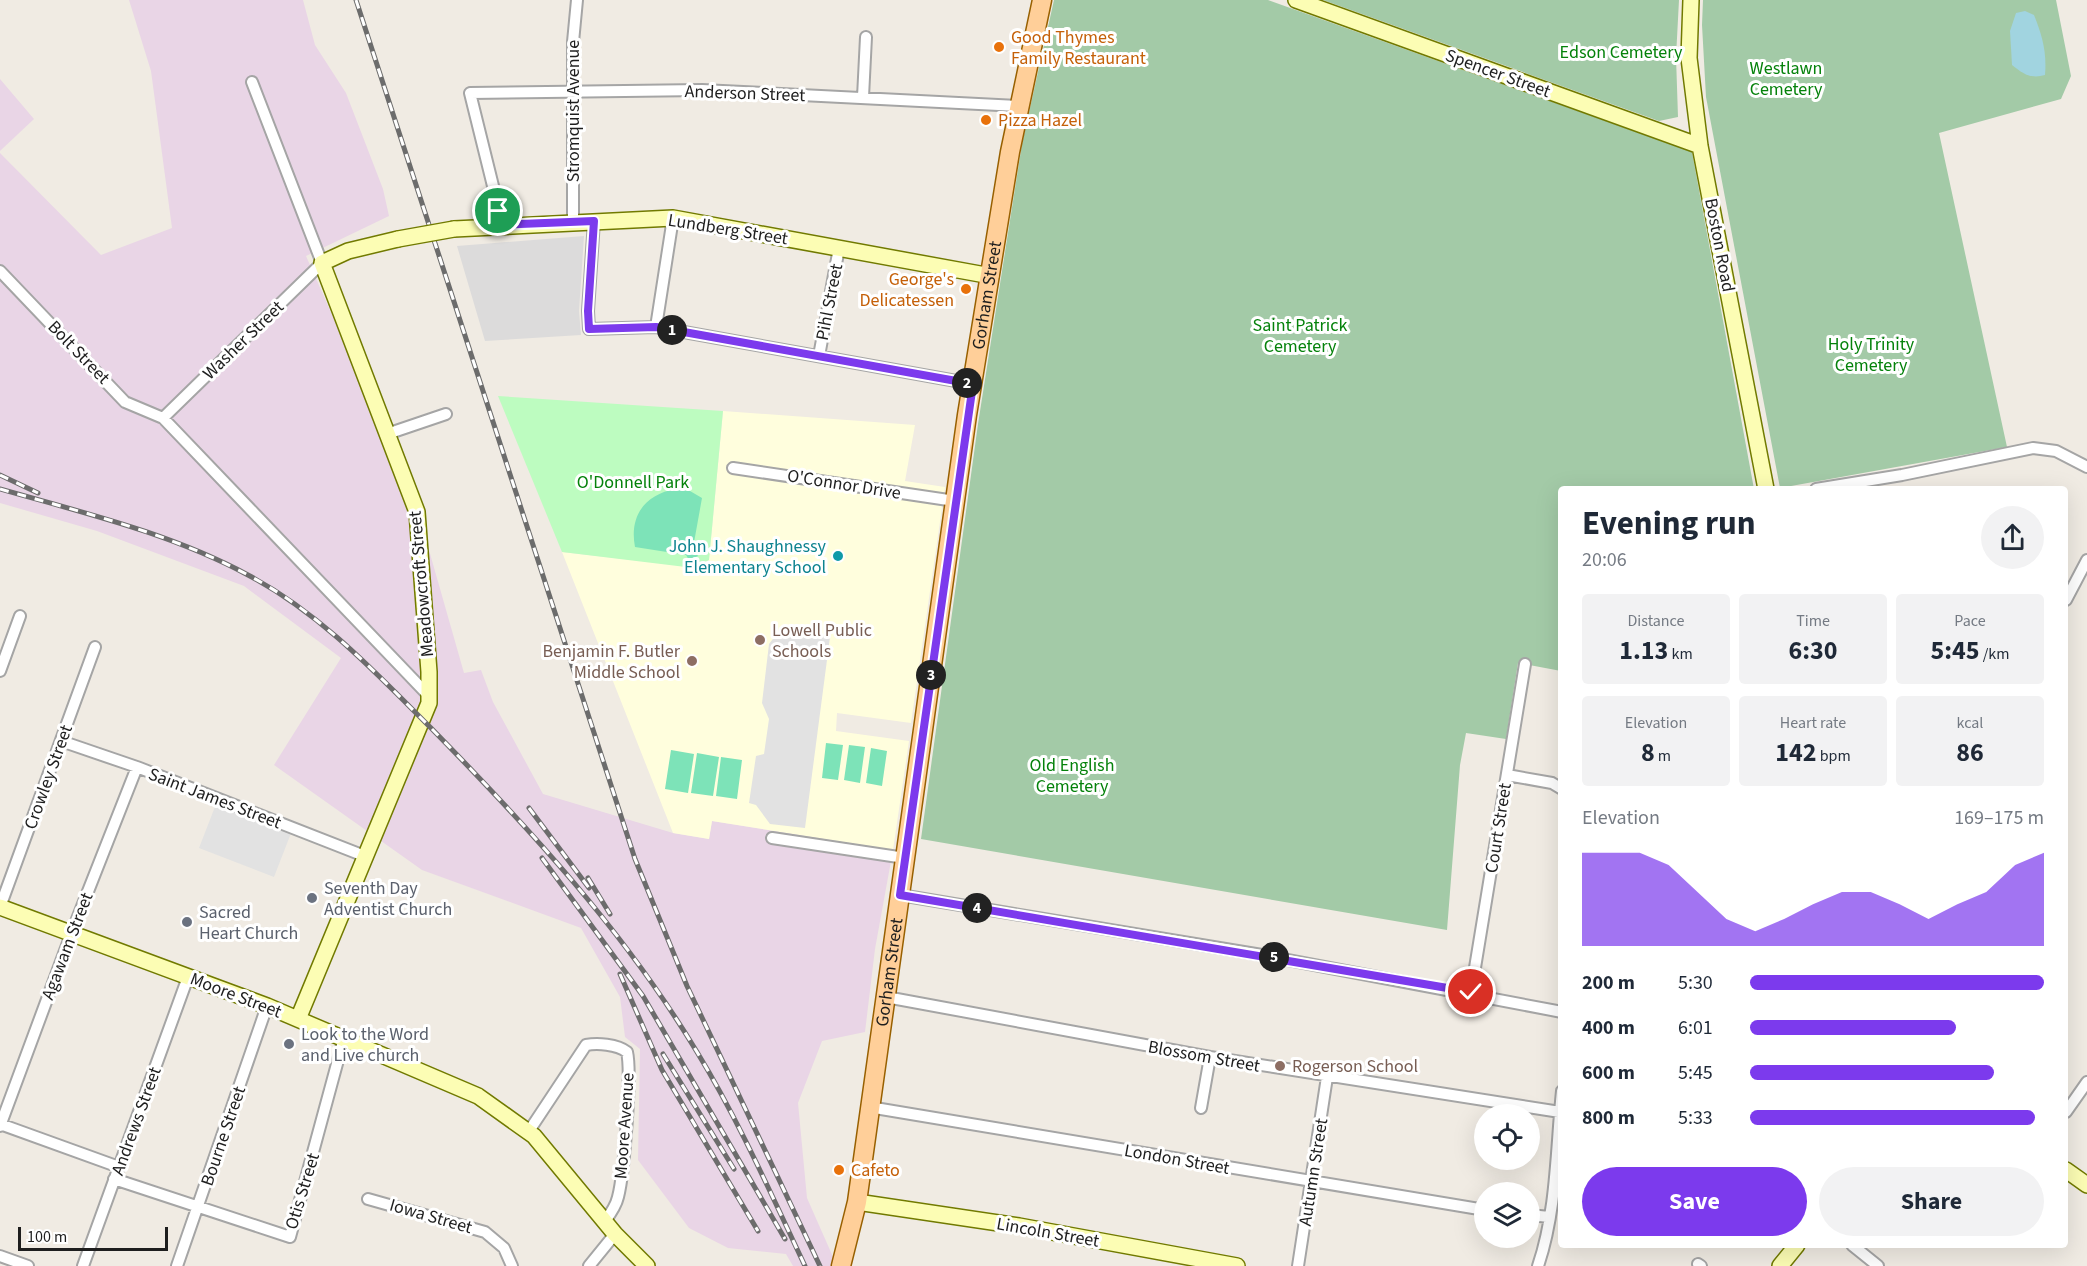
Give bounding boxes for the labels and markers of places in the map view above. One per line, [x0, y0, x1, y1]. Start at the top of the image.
place label: Good Thymes Family Restaurant [1011, 25, 1146, 71]
marker: Good Thymes Family Restaurant [992, 40, 1006, 54]
place label: Pizza Hazel [998, 108, 1082, 133]
marker: Pizza Hazel [979, 113, 993, 127]
pin [472, 185, 523, 236]
place label: George's Delicatessen [860, 267, 954, 313]
marker: George's Delicatessen [959, 282, 973, 296]
pin: 1 [657, 315, 687, 345]
pin: 2 [952, 368, 982, 398]
place label: John J. Shaughnessy Elementary School [669, 534, 827, 580]
marker: John J. Shaughnessy Elementary School [831, 549, 845, 563]
place label: Lowell Public Schools [772, 618, 872, 664]
marker: Lowell Public Schools [753, 633, 767, 647]
place label: Benjamin F. Butler Middle School [542, 639, 681, 685]
marker: Benjamin F. Butler Middle School [685, 654, 699, 668]
pin: 3 [916, 660, 946, 690]
place label: Seventh Day Adventist Church [324, 876, 452, 922]
marker: Seventh Day Adventist Church [305, 891, 319, 905]
pin: 4 [962, 893, 992, 923]
place label: Sacred Heart Church [199, 900, 298, 946]
marker: Sacred Heart Church [180, 915, 194, 929]
pin: 5 [1259, 942, 1289, 972]
pin [1445, 966, 1496, 1017]
place label: Look to the Word and Live church [301, 1022, 429, 1068]
marker: Look to the Word and Live church [282, 1037, 296, 1051]
place label: Rogerson School [1292, 1054, 1418, 1079]
marker: Rogerson School [1273, 1059, 1287, 1073]
place label: Cafeto [851, 1158, 900, 1183]
marker: Cafeto [832, 1163, 846, 1177]

